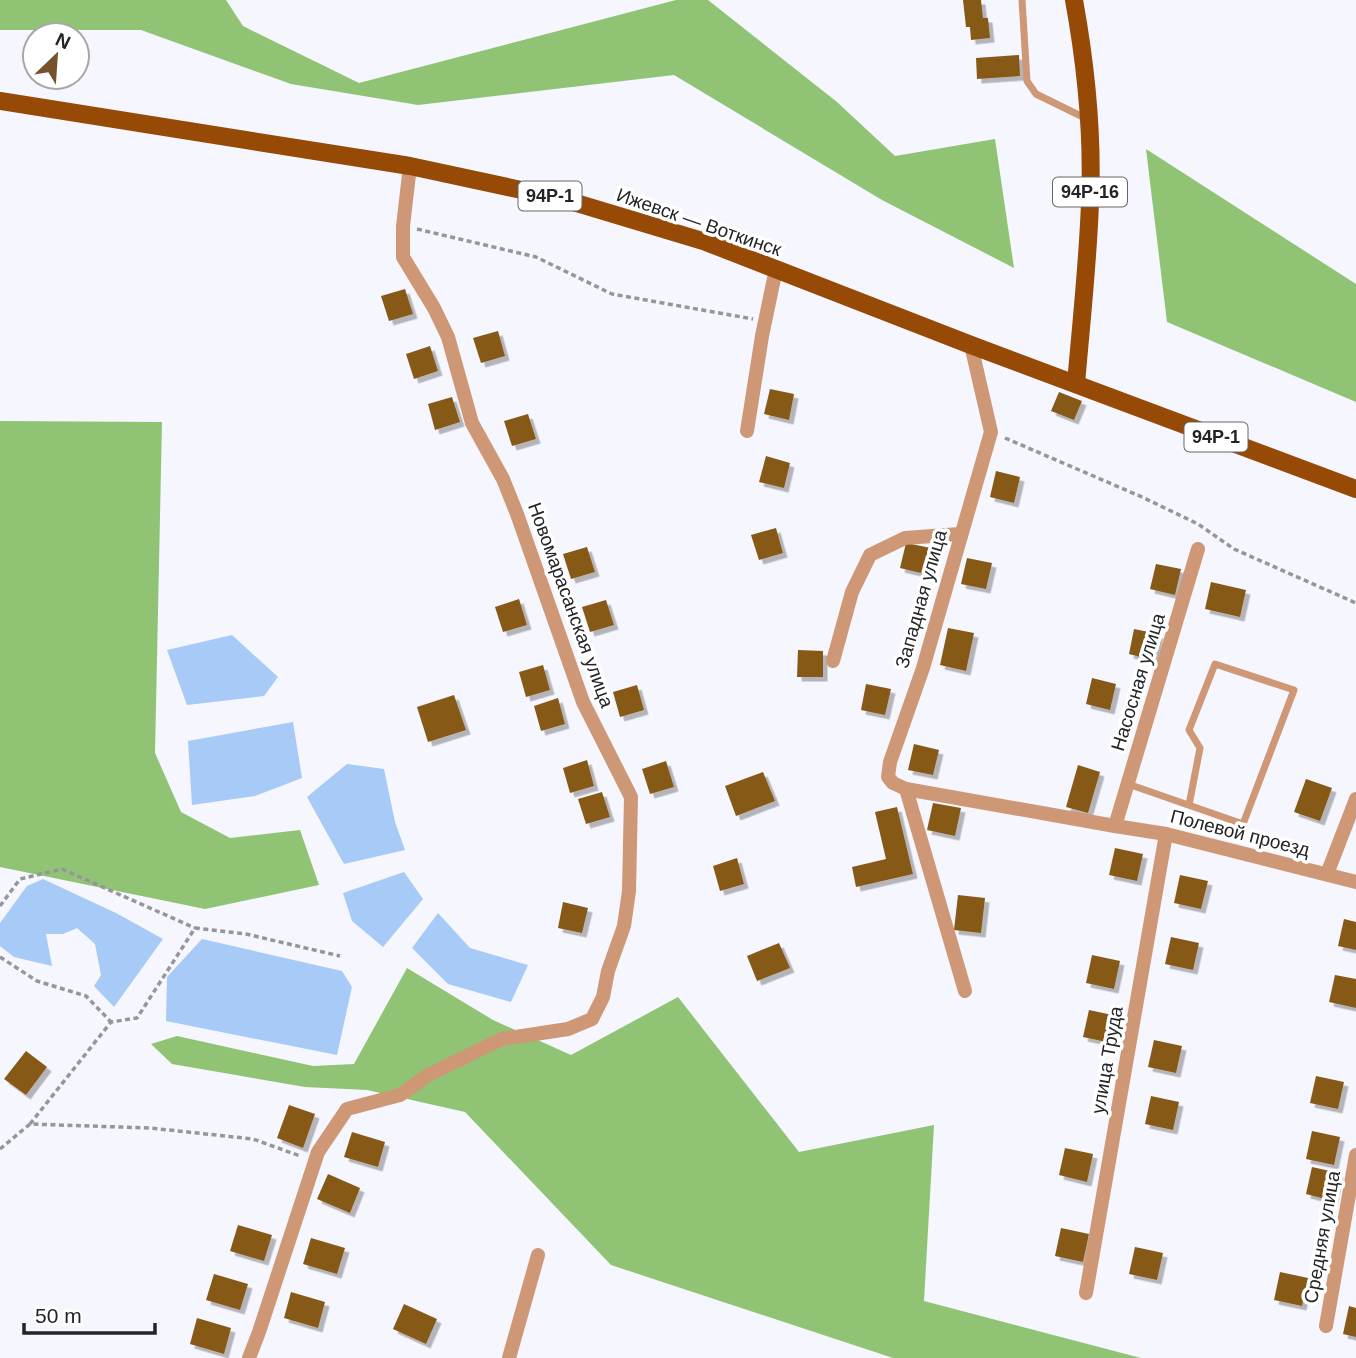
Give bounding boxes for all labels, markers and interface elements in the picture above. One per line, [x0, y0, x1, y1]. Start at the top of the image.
north arrow [21, 21, 91, 91]
text: N [52, 29, 74, 53]
road number: 94Р-16 [1053, 177, 1127, 206]
road number: 94Р-1 [518, 182, 582, 210]
street label: Ижевск — Воткинск [614, 184, 785, 260]
road number: 94Р-1 [1184, 422, 1248, 452]
street label: Новомарасанская улица [524, 500, 618, 711]
street label: Западная улица [891, 527, 951, 671]
street label: Насосная улица [1107, 610, 1169, 753]
street label: Полевой проезд [1168, 806, 1312, 860]
street label: улица Труда [1087, 1004, 1127, 1115]
street label: Средняя улица [1300, 1169, 1344, 1305]
scale bar [24, 1292, 156, 1336]
text: 50 m [35, 1304, 82, 1327]

